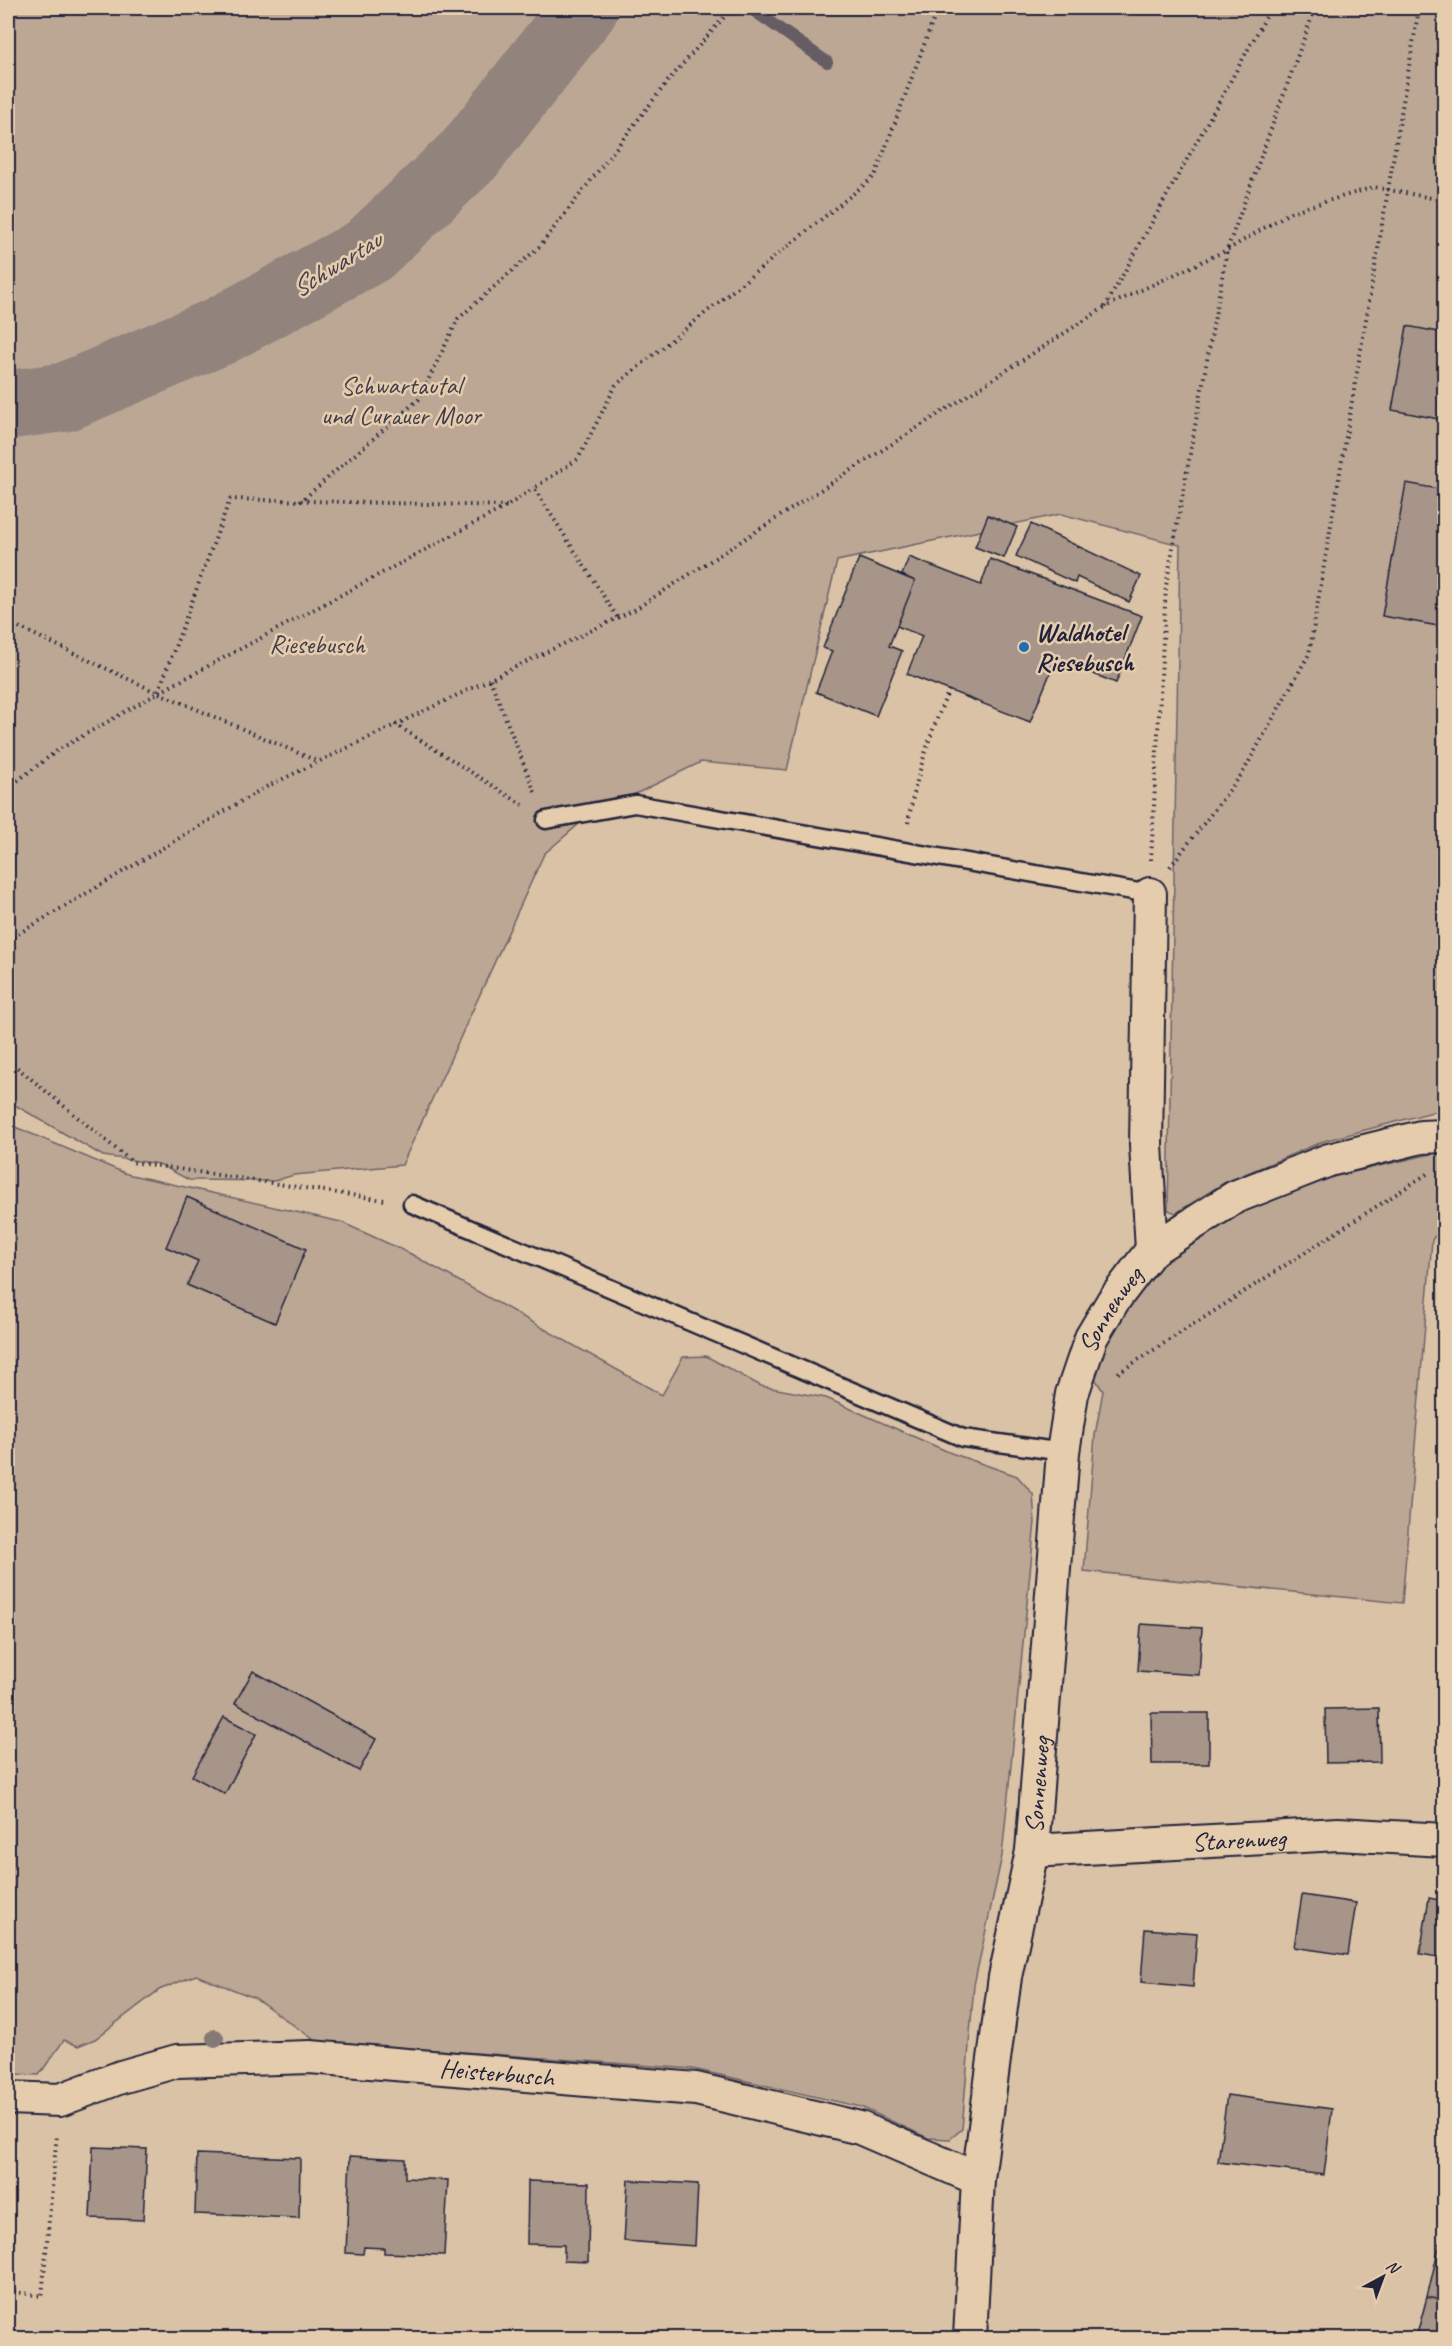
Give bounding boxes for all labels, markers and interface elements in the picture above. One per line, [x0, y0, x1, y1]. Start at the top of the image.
water label: Schwartau [285, 221, 391, 305]
park label: Schwartautal und Curauer Moor [321, 369, 483, 432]
place label: Waldhotel Riesebusch [1036, 616, 1134, 679]
park label: Riesebusch [269, 628, 366, 661]
marker: Waldhotel Riesebusch [1017, 640, 1031, 654]
street label: Sonnenweg [1071, 1259, 1151, 1357]
street label: Sonnenweg [1017, 1734, 1058, 1834]
street label: Starenweg [1191, 1821, 1288, 1859]
street label: Heisterbusch [438, 2052, 557, 2094]
north arrow [1353, 2247, 1413, 2307]
text: N [1382, 2256, 1405, 2279]

